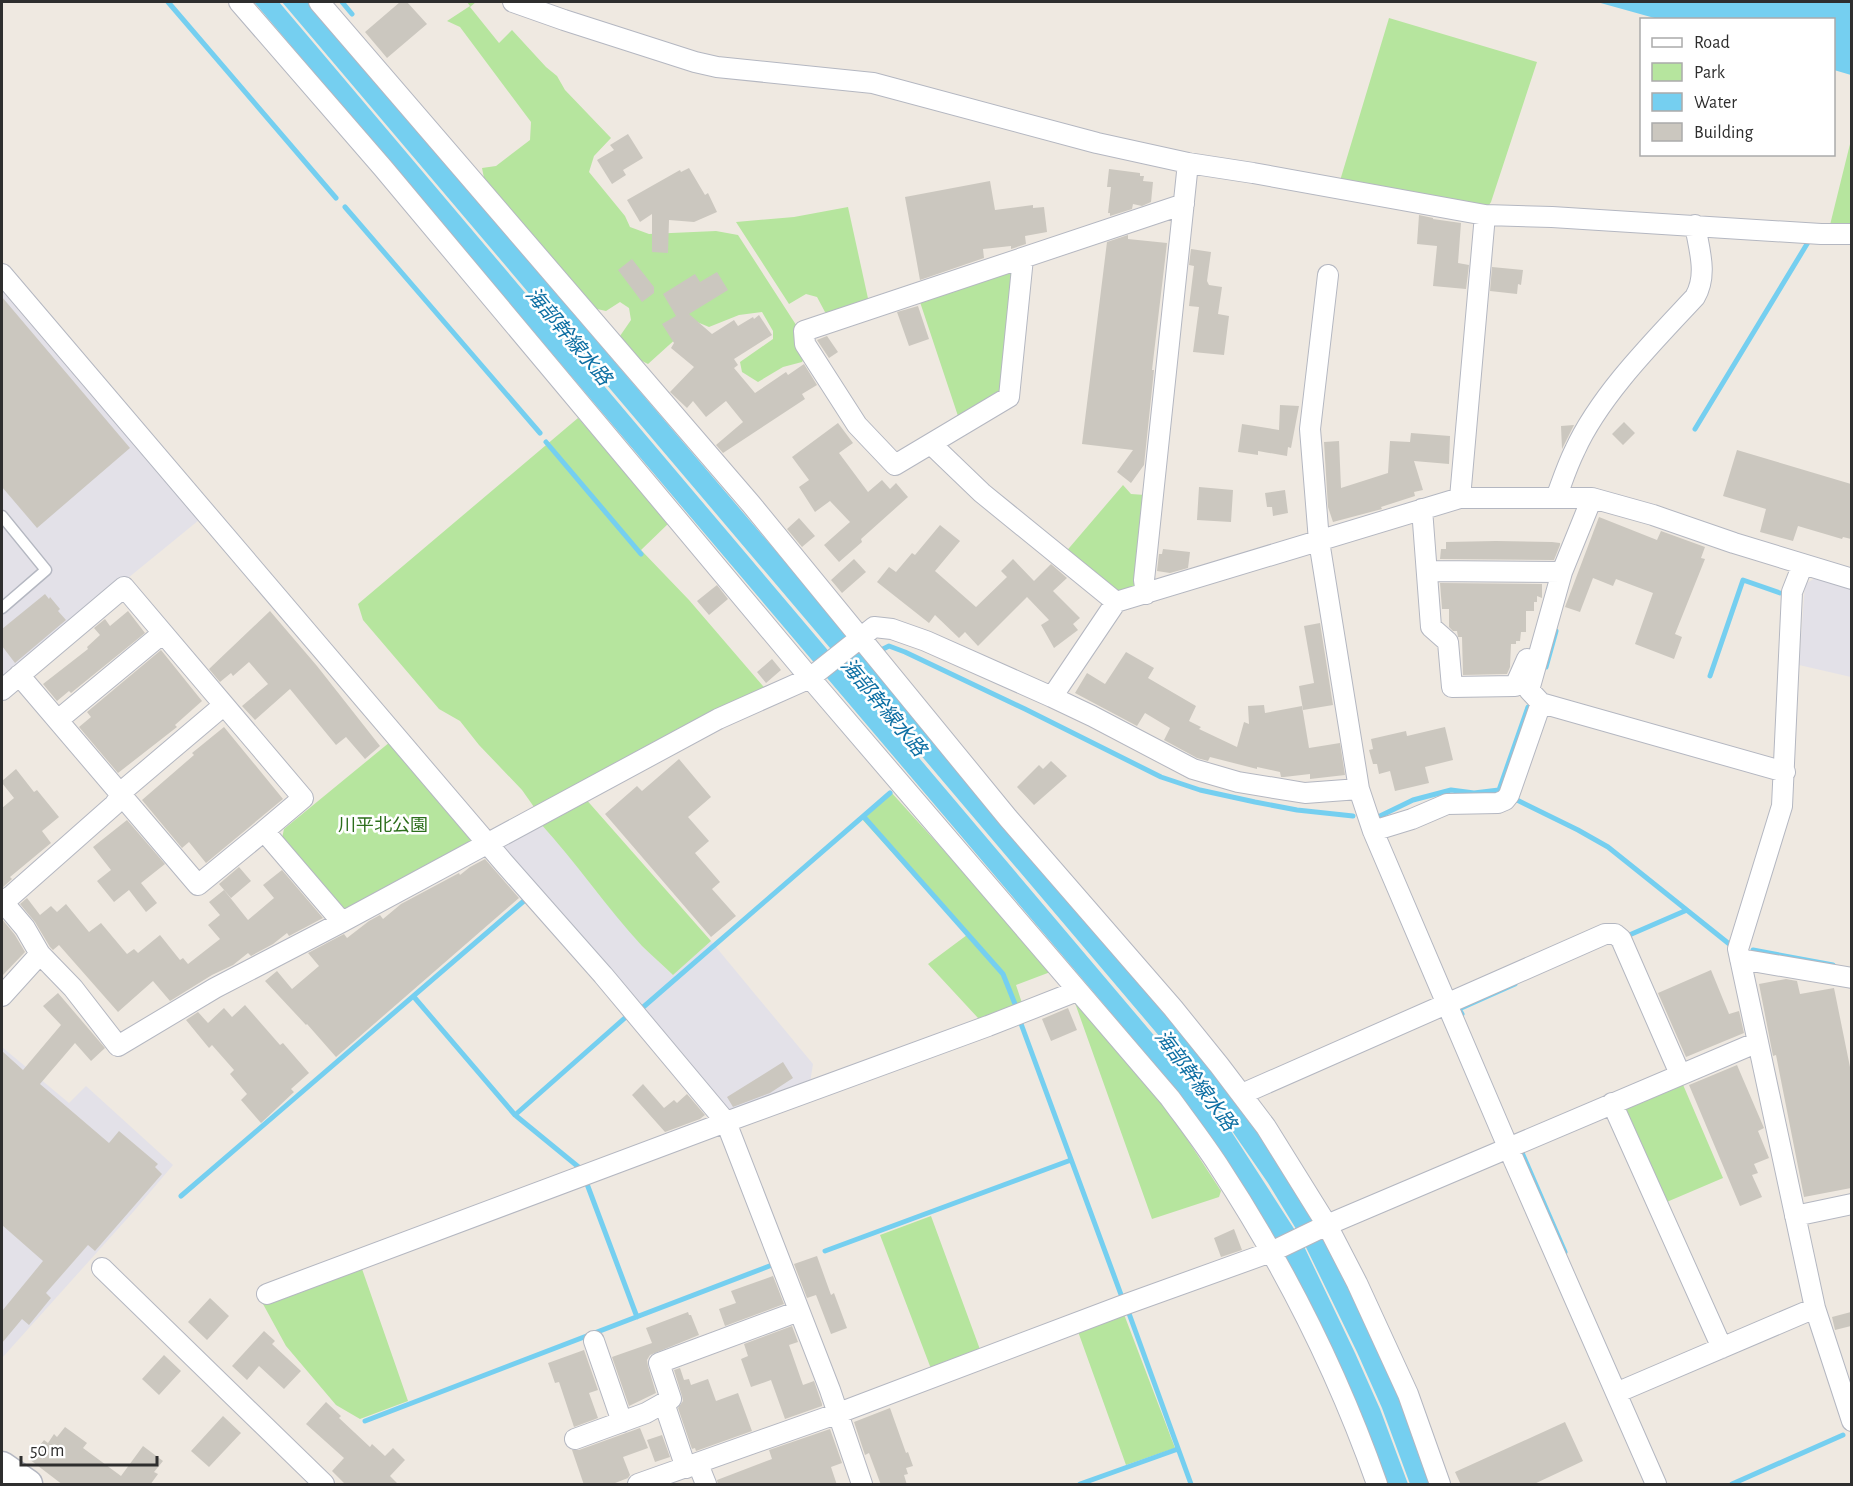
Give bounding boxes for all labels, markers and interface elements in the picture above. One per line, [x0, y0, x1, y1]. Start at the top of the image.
legend [1640, 18, 1835, 156]
text: Road [1694, 34, 1730, 52]
text: Park [1694, 64, 1726, 82]
text: Water [1694, 94, 1737, 112]
text: Building [1694, 124, 1754, 142]
water label: 海部幹線水路 [522, 284, 617, 391]
water label: 海部幹線水路 [837, 655, 932, 762]
park label: 川平北公園 [338, 815, 428, 835]
water label: 海部幹線水路 [1151, 1026, 1241, 1136]
scale bar [21, 1429, 158, 1467]
text: 50 m [30, 1442, 64, 1460]

